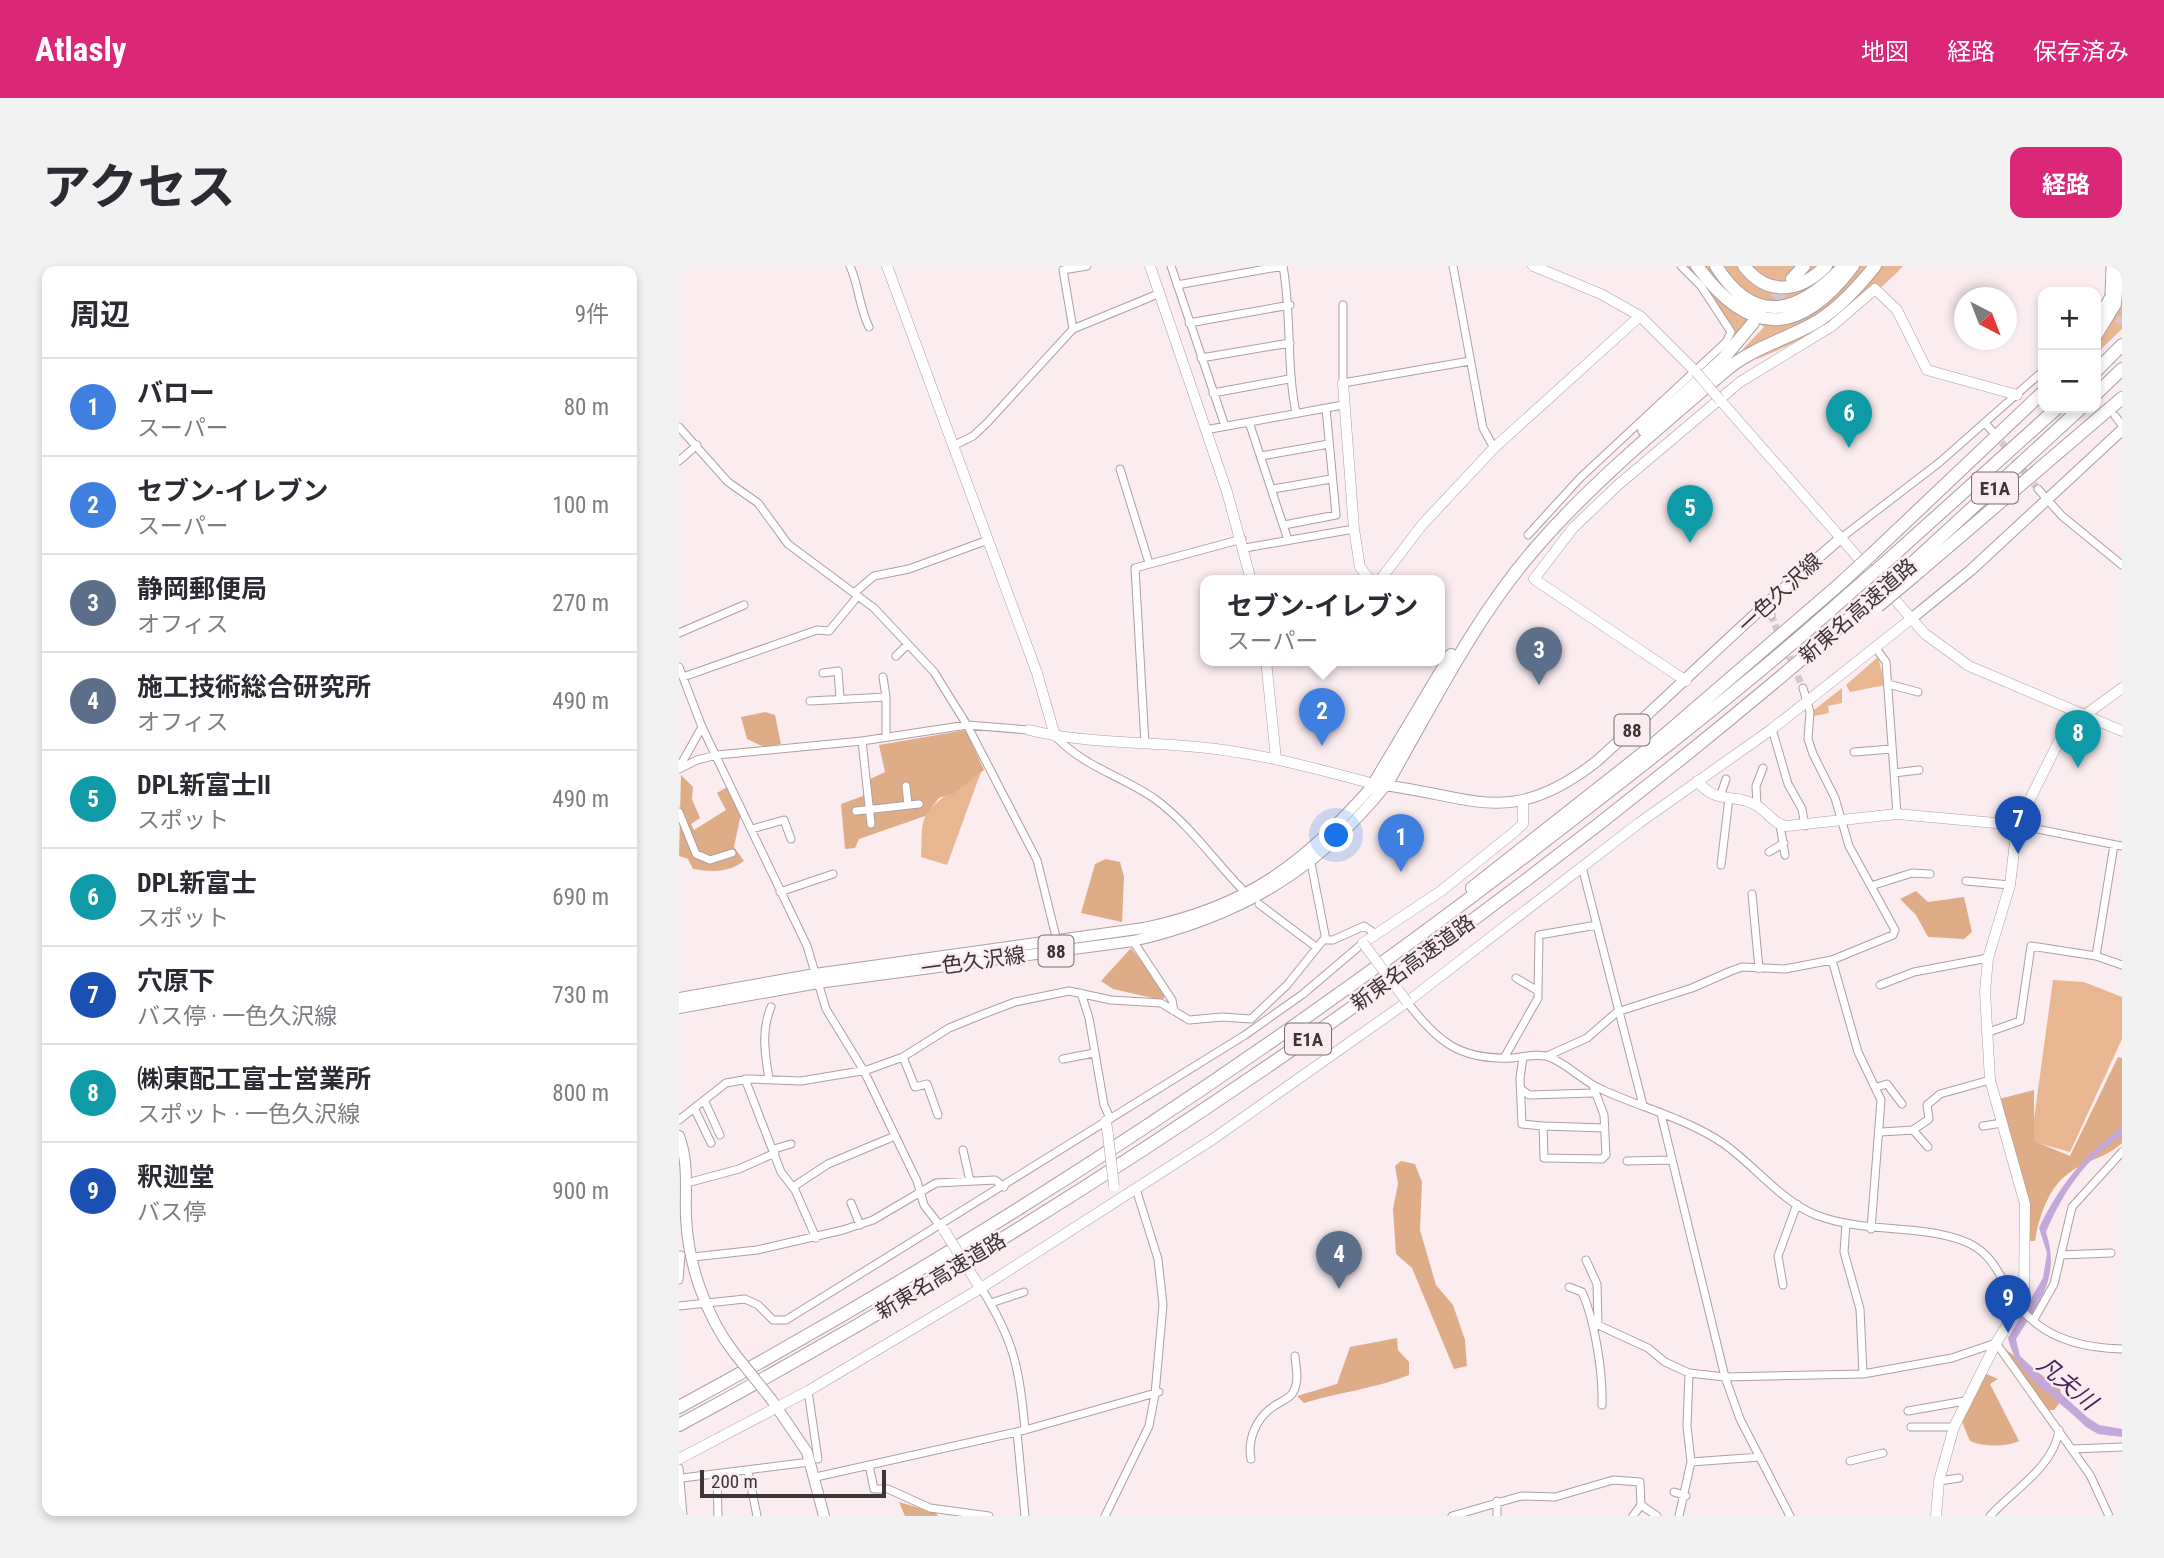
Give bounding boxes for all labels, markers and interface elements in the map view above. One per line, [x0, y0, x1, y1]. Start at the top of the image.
text: Atlasly [35, 30, 126, 69]
text: 地図 [1861, 38, 1909, 66]
text: 経路 [1947, 38, 1995, 66]
text: 保存済み [2033, 38, 2129, 66]
button: 経路 [2010, 147, 2122, 218]
text: アクセス [42, 159, 236, 216]
north arrow [1954, 287, 2017, 350]
map controls [2038, 287, 2101, 413]
button: + [2038, 287, 2101, 350]
text: 周辺 [70, 297, 130, 332]
text: 9件 [575, 301, 609, 328]
button: − [2038, 350, 2101, 413]
text: バロー [137, 378, 215, 408]
pin: 6 [1826, 390, 1872, 448]
text: 1 [87, 394, 99, 421]
text: 80 m [564, 394, 609, 421]
text: スーパー [137, 415, 229, 442]
road number: E1A [1972, 472, 2018, 504]
text: セブン-イレブン [137, 476, 328, 506]
pin: 5 [1667, 485, 1713, 543]
text: 2 [87, 492, 99, 519]
text: 100 m [552, 492, 609, 519]
text: スーパー [137, 513, 229, 540]
street label: 一色久沢線 [1733, 548, 1827, 638]
street label: 新東名高速道路 [1795, 554, 1921, 668]
text: 静岡郵便局 [137, 574, 267, 604]
popup [1200, 575, 1445, 666]
text: 3 [87, 590, 99, 617]
text: 270 m [552, 590, 609, 617]
text: セブン-イレブン [1227, 591, 1418, 621]
text: オフィス [137, 611, 229, 638]
pin: 3 [1516, 627, 1562, 685]
text: スーパー [1227, 628, 1319, 655]
text: 施工技術総合研究所 [137, 672, 371, 702]
text: 4 [87, 688, 99, 715]
text: 490 m [552, 688, 609, 715]
pin: 2 [1299, 688, 1345, 746]
text: オフィス [137, 709, 229, 736]
pin: 8 [2055, 710, 2101, 768]
road number: 88 [1615, 715, 1649, 746]
text: DPL新富士II [137, 770, 271, 800]
text: 5 [87, 786, 99, 813]
text: 490 m [552, 786, 609, 813]
pin: 7 [1995, 796, 2041, 854]
text: スポット [137, 807, 229, 834]
pin: 1 [1378, 814, 1424, 872]
your location [1319, 818, 1353, 852]
text: DPL新富士 [137, 868, 257, 898]
text: 6 [87, 884, 99, 911]
text: 690 m [552, 884, 609, 911]
text: スポット [137, 905, 229, 932]
street label: 新東名高速道路 [1346, 910, 1480, 1016]
road number: 88 [1039, 936, 1073, 966]
street label: 一色久沢線 [919, 943, 1027, 981]
text: 穴原下 [137, 966, 215, 996]
text: 7 [87, 982, 99, 1009]
text: 730 m [552, 982, 609, 1009]
text: バス停 · 一色久沢線 [137, 1003, 337, 1030]
road number: E1A [1285, 1024, 1331, 1054]
text: ㈱東配工富士営業所 [137, 1064, 371, 1094]
text: 8 [87, 1080, 99, 1107]
text: 800 m [552, 1080, 609, 1107]
text: スポット · 一色久沢線 [137, 1101, 360, 1128]
text: 釈迦堂 [137, 1162, 215, 1192]
text: 9 [87, 1178, 99, 1205]
text: 900 m [552, 1178, 609, 1205]
text: バス停 [137, 1199, 206, 1226]
street label: 新東名高速道路 [872, 1228, 1010, 1324]
pin: 4 [1316, 1231, 1362, 1289]
pin: 9 [1985, 1275, 2031, 1333]
water label: 凡夫川 [2032, 1351, 2104, 1418]
scale bar [700, 1467, 885, 1499]
text: 200 m [711, 1470, 758, 1493]

